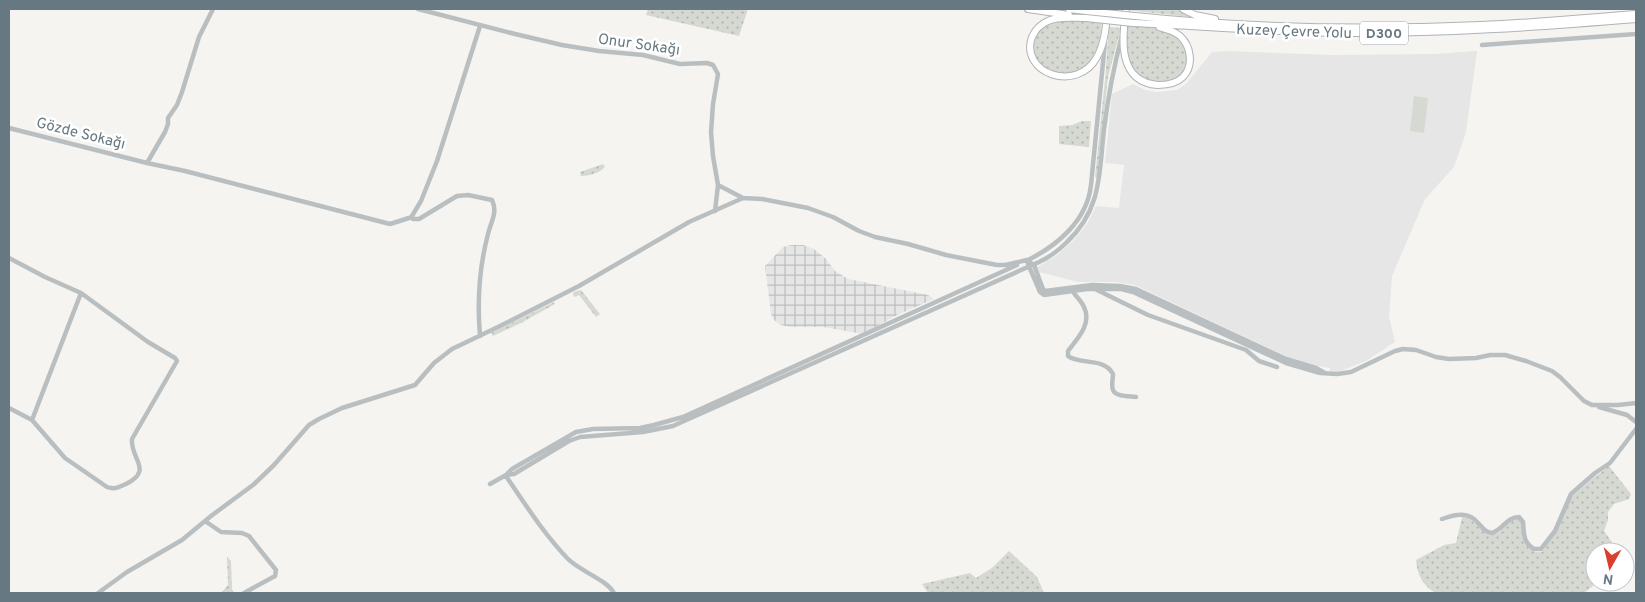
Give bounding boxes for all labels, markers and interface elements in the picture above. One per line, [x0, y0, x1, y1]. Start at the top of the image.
street label: Kuzey Çevre Yolu [1236, 21, 1352, 44]
road number: D300 [1360, 22, 1408, 44]
street label: Onur Sokağı [597, 30, 681, 61]
street label: Gözde Sokağı [34, 114, 127, 155]
north arrow [1585, 542, 1635, 592]
text: N [1602, 569, 1615, 588]

